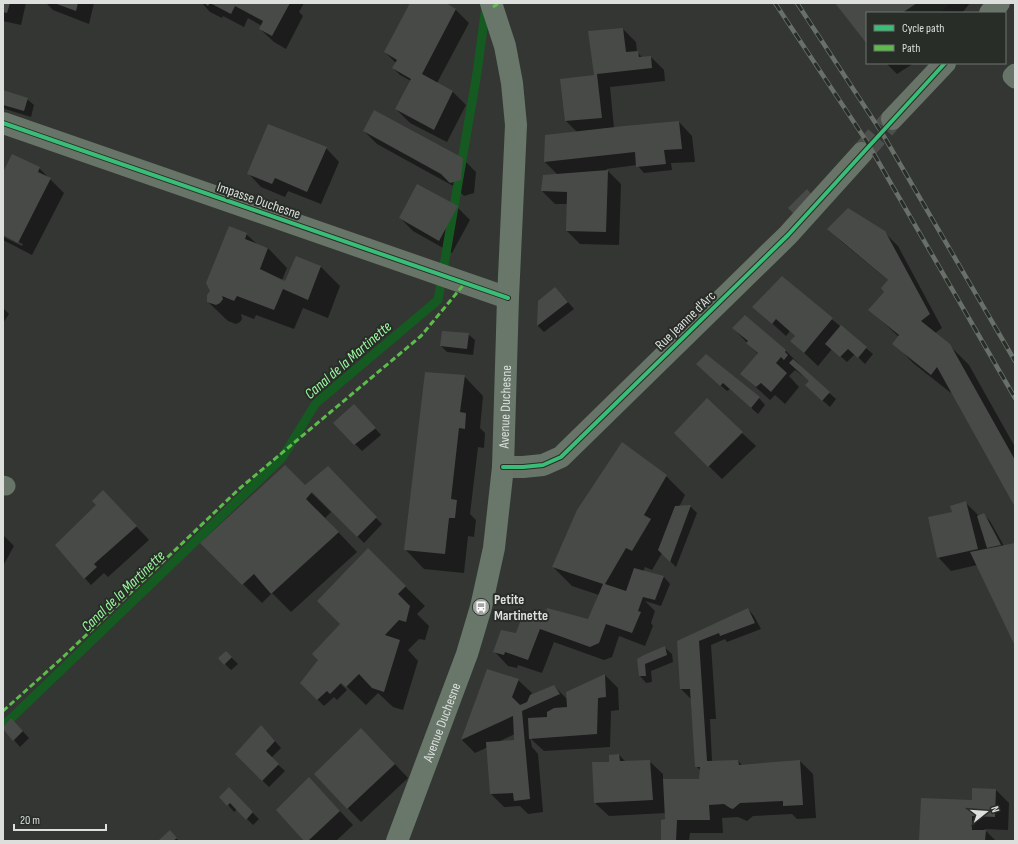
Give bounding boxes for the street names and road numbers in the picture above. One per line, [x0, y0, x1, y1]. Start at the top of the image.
street label: Impasse Duchesne [215, 178, 303, 223]
street label: Rue Jeanne d'Arc [652, 287, 719, 353]
street label: Avenue Duchesne [496, 365, 515, 449]
street label: Avenue Duchesne [419, 680, 465, 765]

